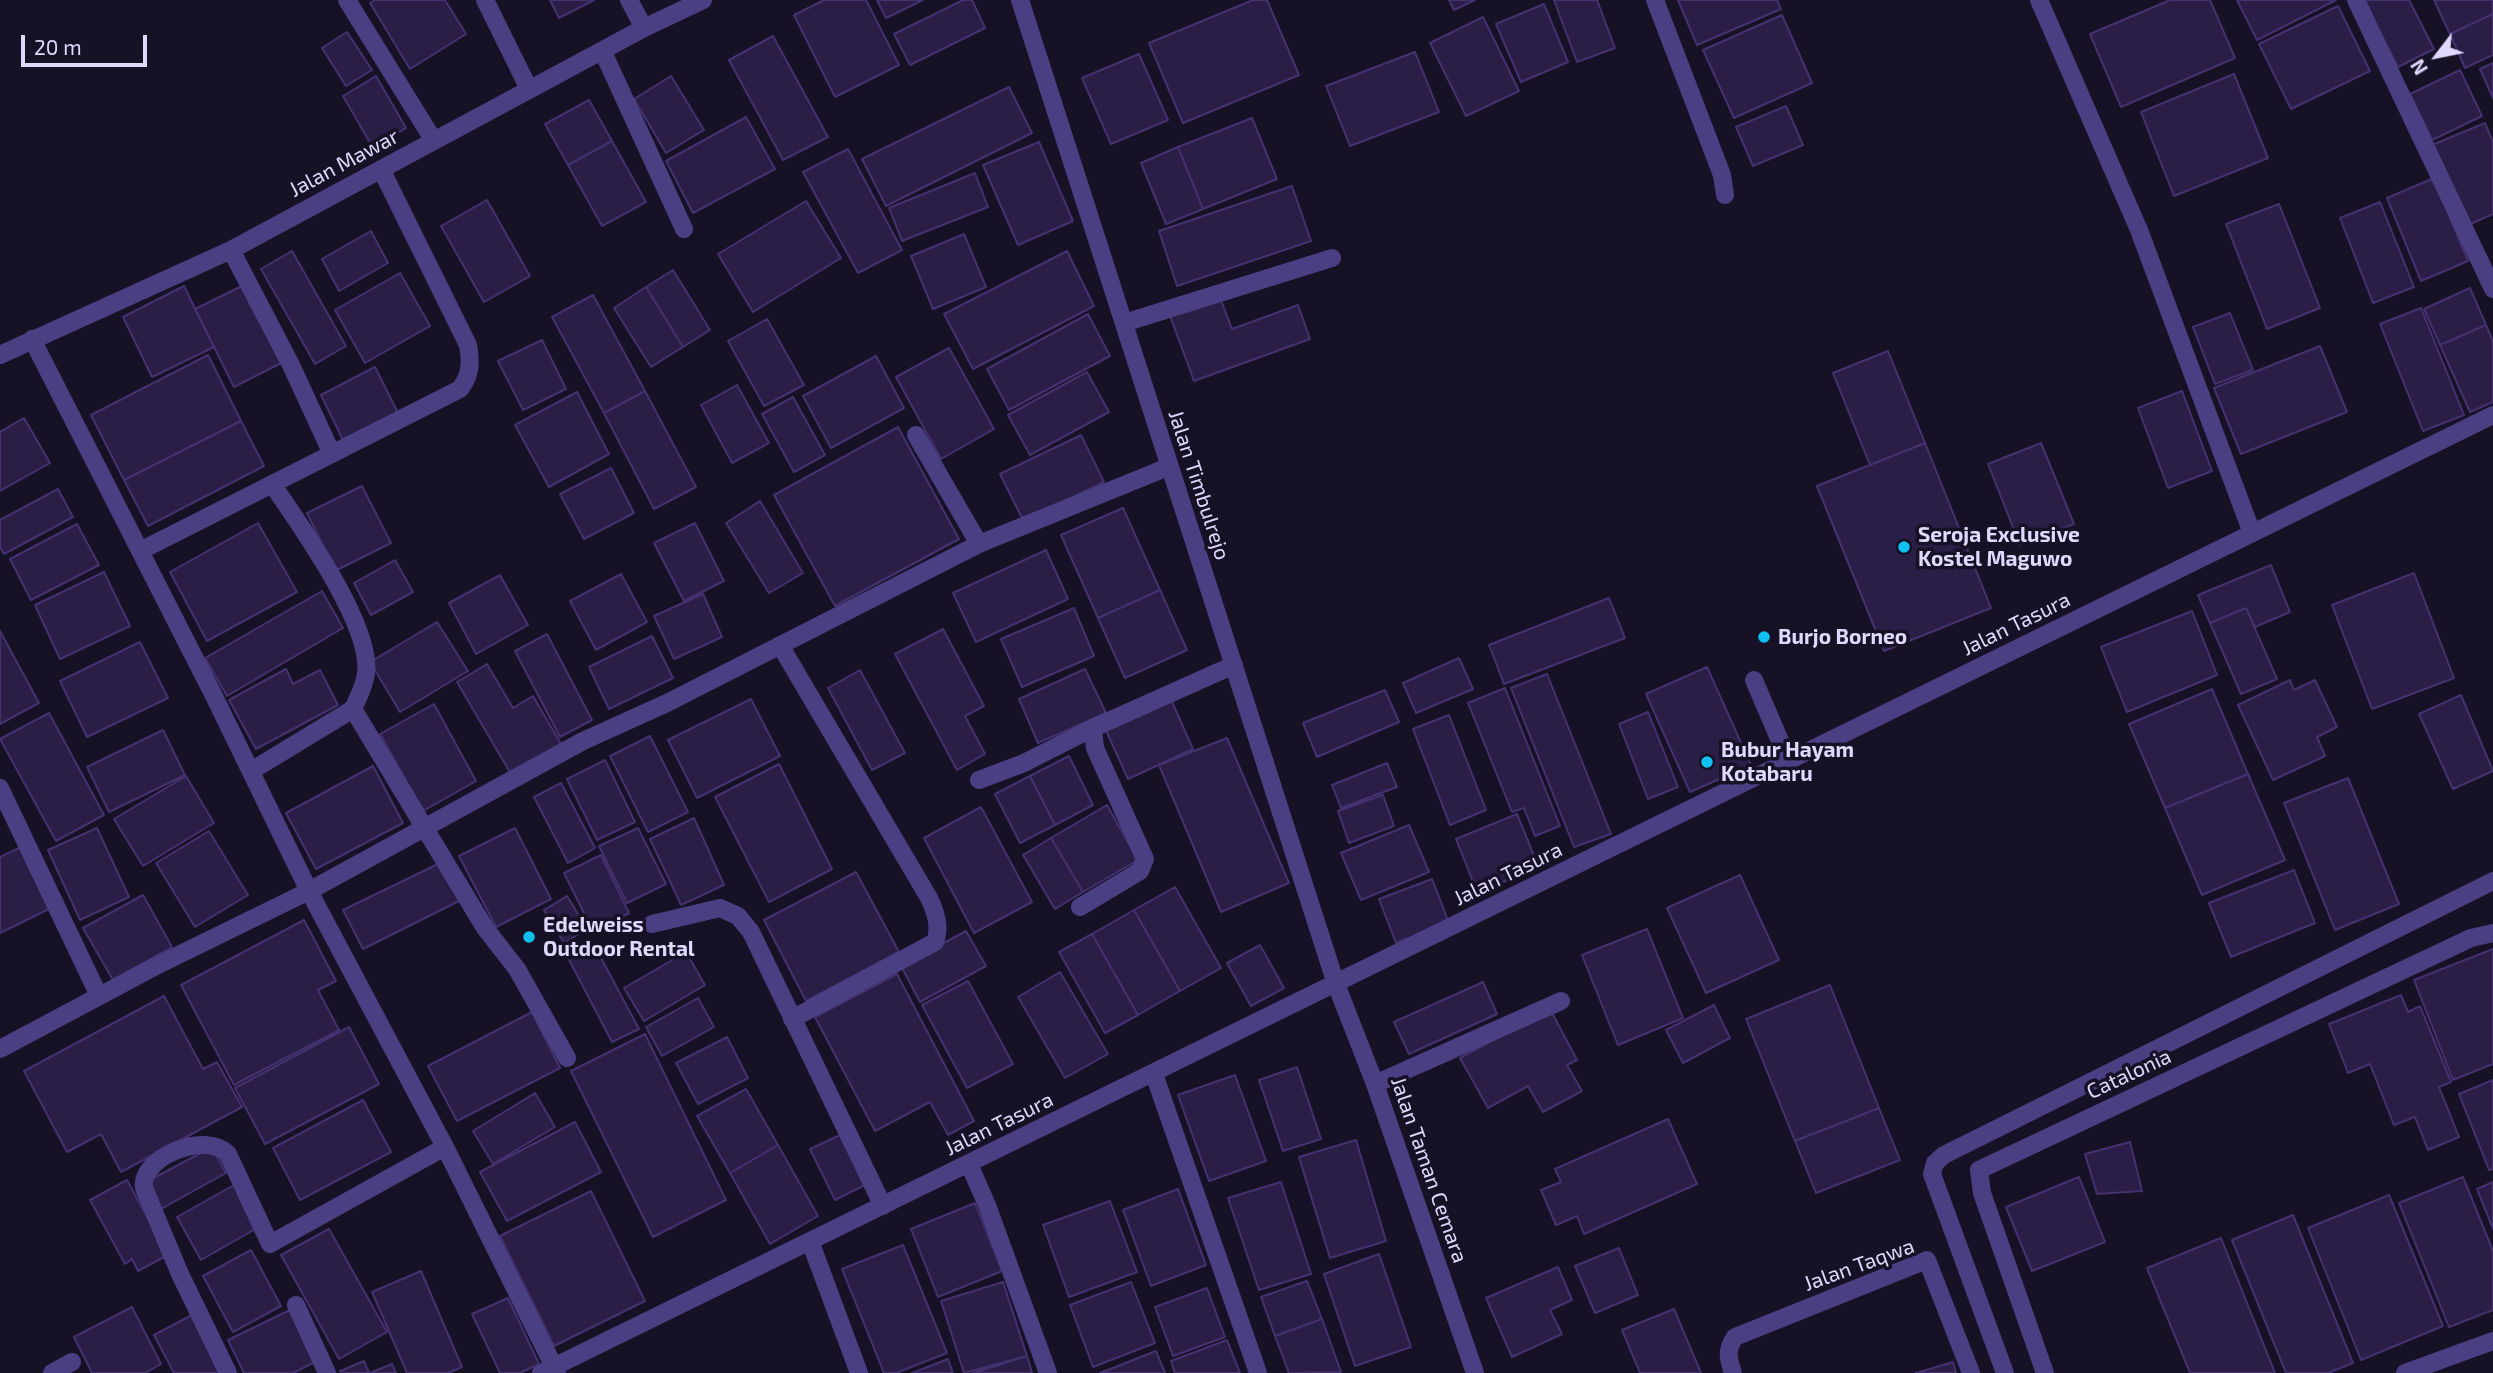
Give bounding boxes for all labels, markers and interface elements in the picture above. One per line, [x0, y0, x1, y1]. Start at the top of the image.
scale bar [24, 21, 150, 65]
north arrow [2402, 21, 2472, 91]
text: 20 m [34, 34, 82, 59]
text: N [2405, 55, 2432, 79]
street label: Jalan Mawar [285, 124, 403, 202]
street label: Jalan Timbulrejo [1163, 407, 1235, 563]
place label: Seroja Exclusive Kostel Maguwo [1918, 522, 2080, 572]
marker: Seroja Exclusive Kostel Maguwo [1896, 539, 1912, 555]
street label: Jalan Tasura [1958, 587, 2074, 661]
place label: Burjo Borneo [1778, 624, 1907, 650]
marker: Burjo Borneo [1756, 629, 1772, 645]
place label: Bubur Hayam Kotabaru [1721, 737, 1854, 787]
marker: Bubur Hayam Kotabaru [1699, 754, 1715, 770]
street label: Jalan Tasura [1450, 837, 1566, 911]
place label: Edelweiss Outdoor Rental [543, 912, 695, 962]
marker: Edelweiss Outdoor Rental [521, 929, 537, 945]
street label: Catalonia [2083, 1044, 2175, 1104]
street label: Jalan Taman Cemara [1385, 1074, 1473, 1266]
street label: Jalan Tasura [941, 1087, 1057, 1161]
street label: Jalan Taqwa [1800, 1233, 1918, 1297]

